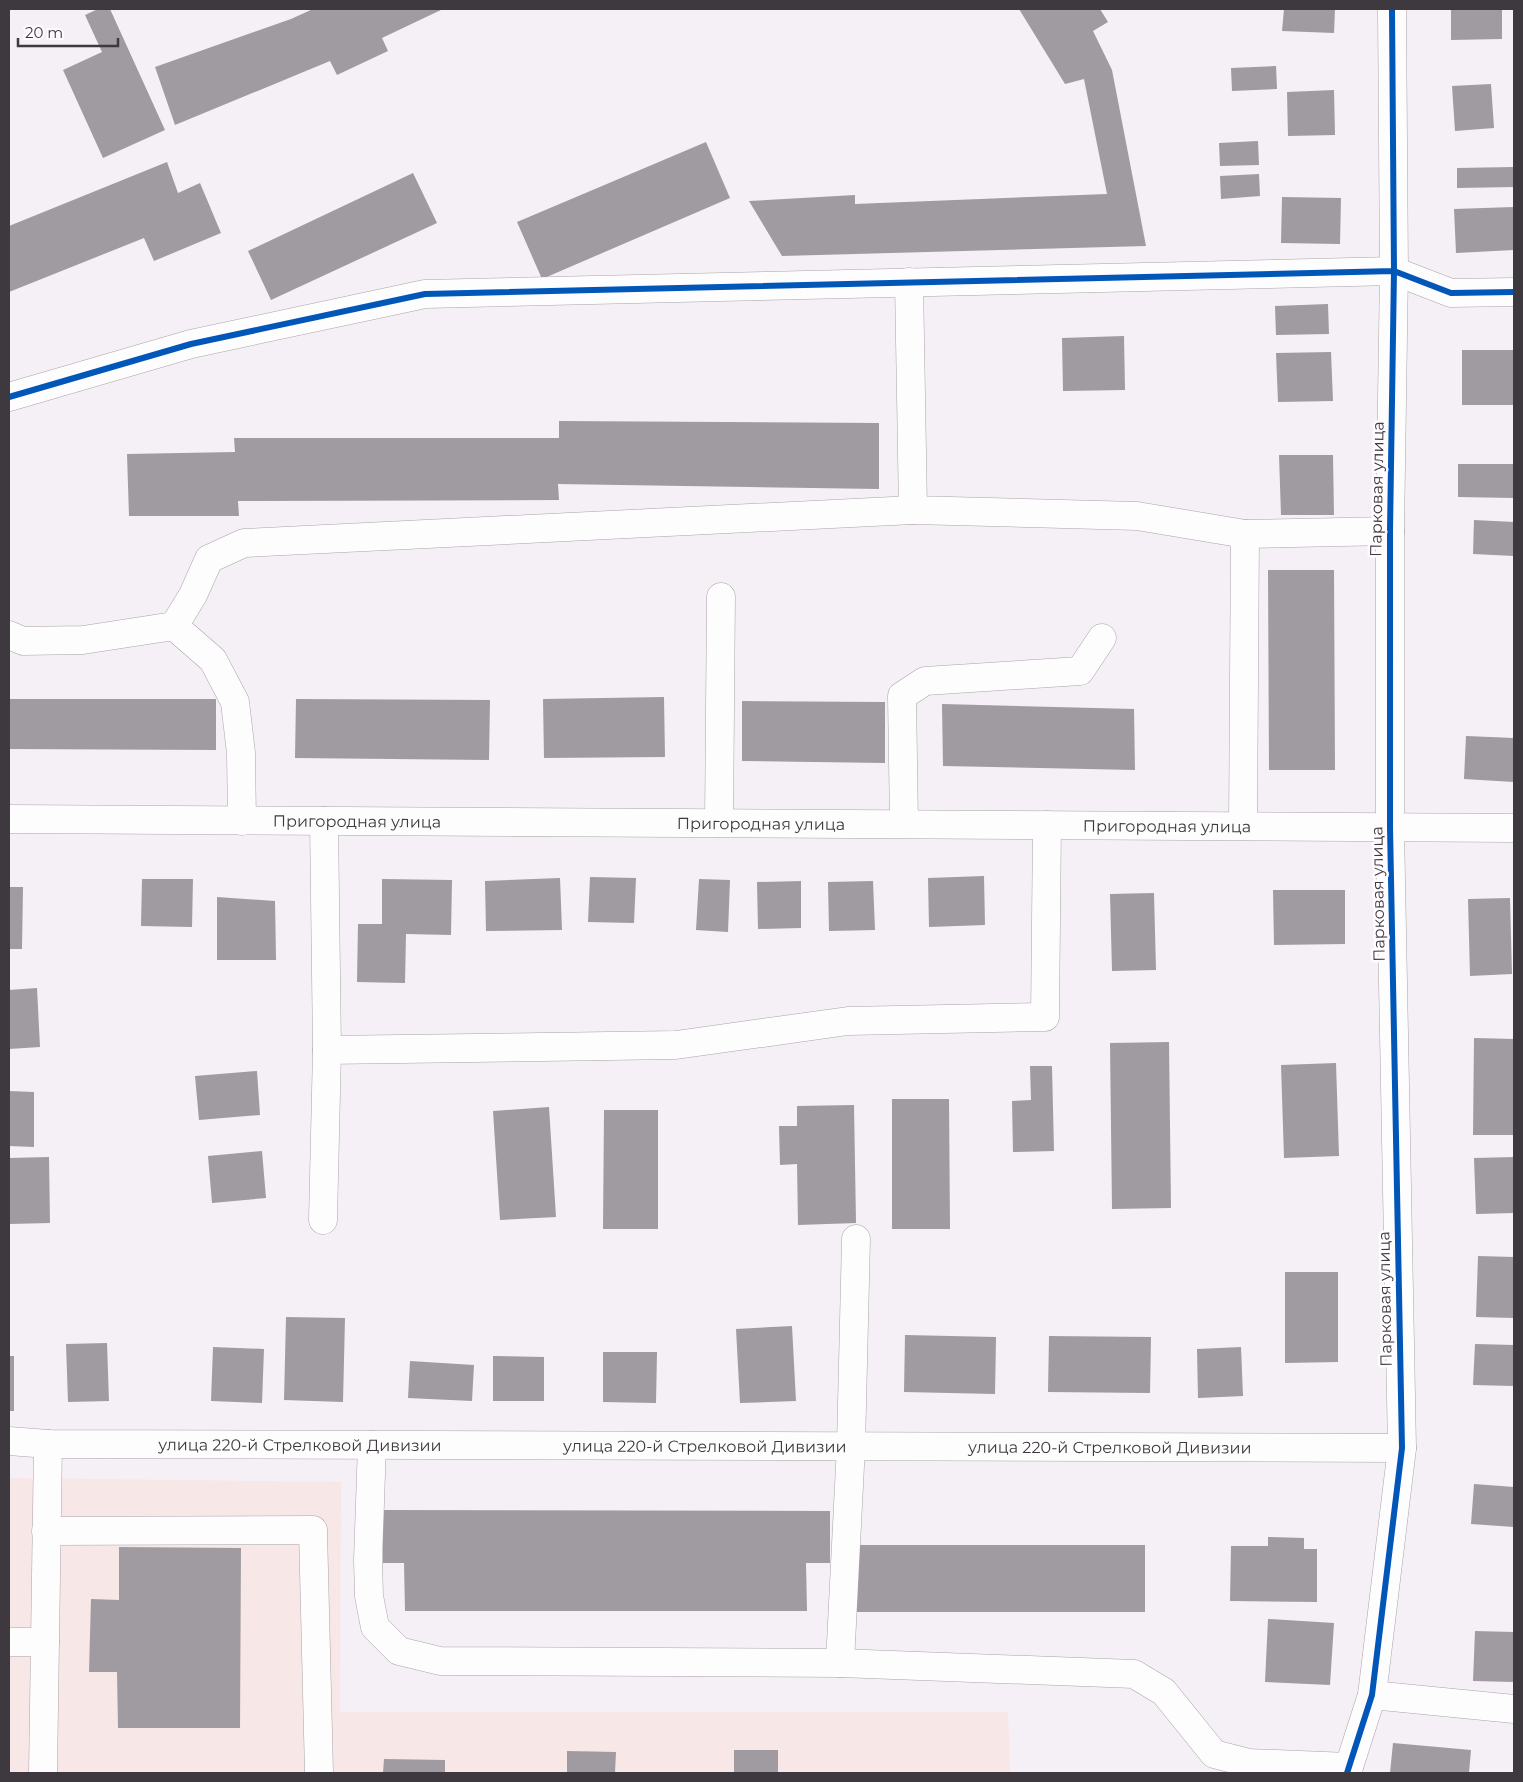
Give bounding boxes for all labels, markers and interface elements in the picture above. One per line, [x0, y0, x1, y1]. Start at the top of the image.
scale bar [18, 15, 118, 47]
text: 20 m [25, 23, 63, 42]
street label: Парковая улица [1366, 421, 1388, 557]
street label: Пригородная улица [273, 811, 441, 831]
street label: Пригородная улица [677, 813, 845, 833]
street label: Пригородная улица [1083, 816, 1251, 836]
street label: Парковая улица [1367, 826, 1389, 962]
street label: Парковая улица [1374, 1231, 1396, 1367]
street label: улица 220-й Стрелковой Дивизии [157, 1435, 442, 1455]
street label: улица 220-й Стрелковой Дивизии [562, 1436, 847, 1456]
street label: улица 220-й Стрелковой Дивизии [967, 1437, 1252, 1457]

